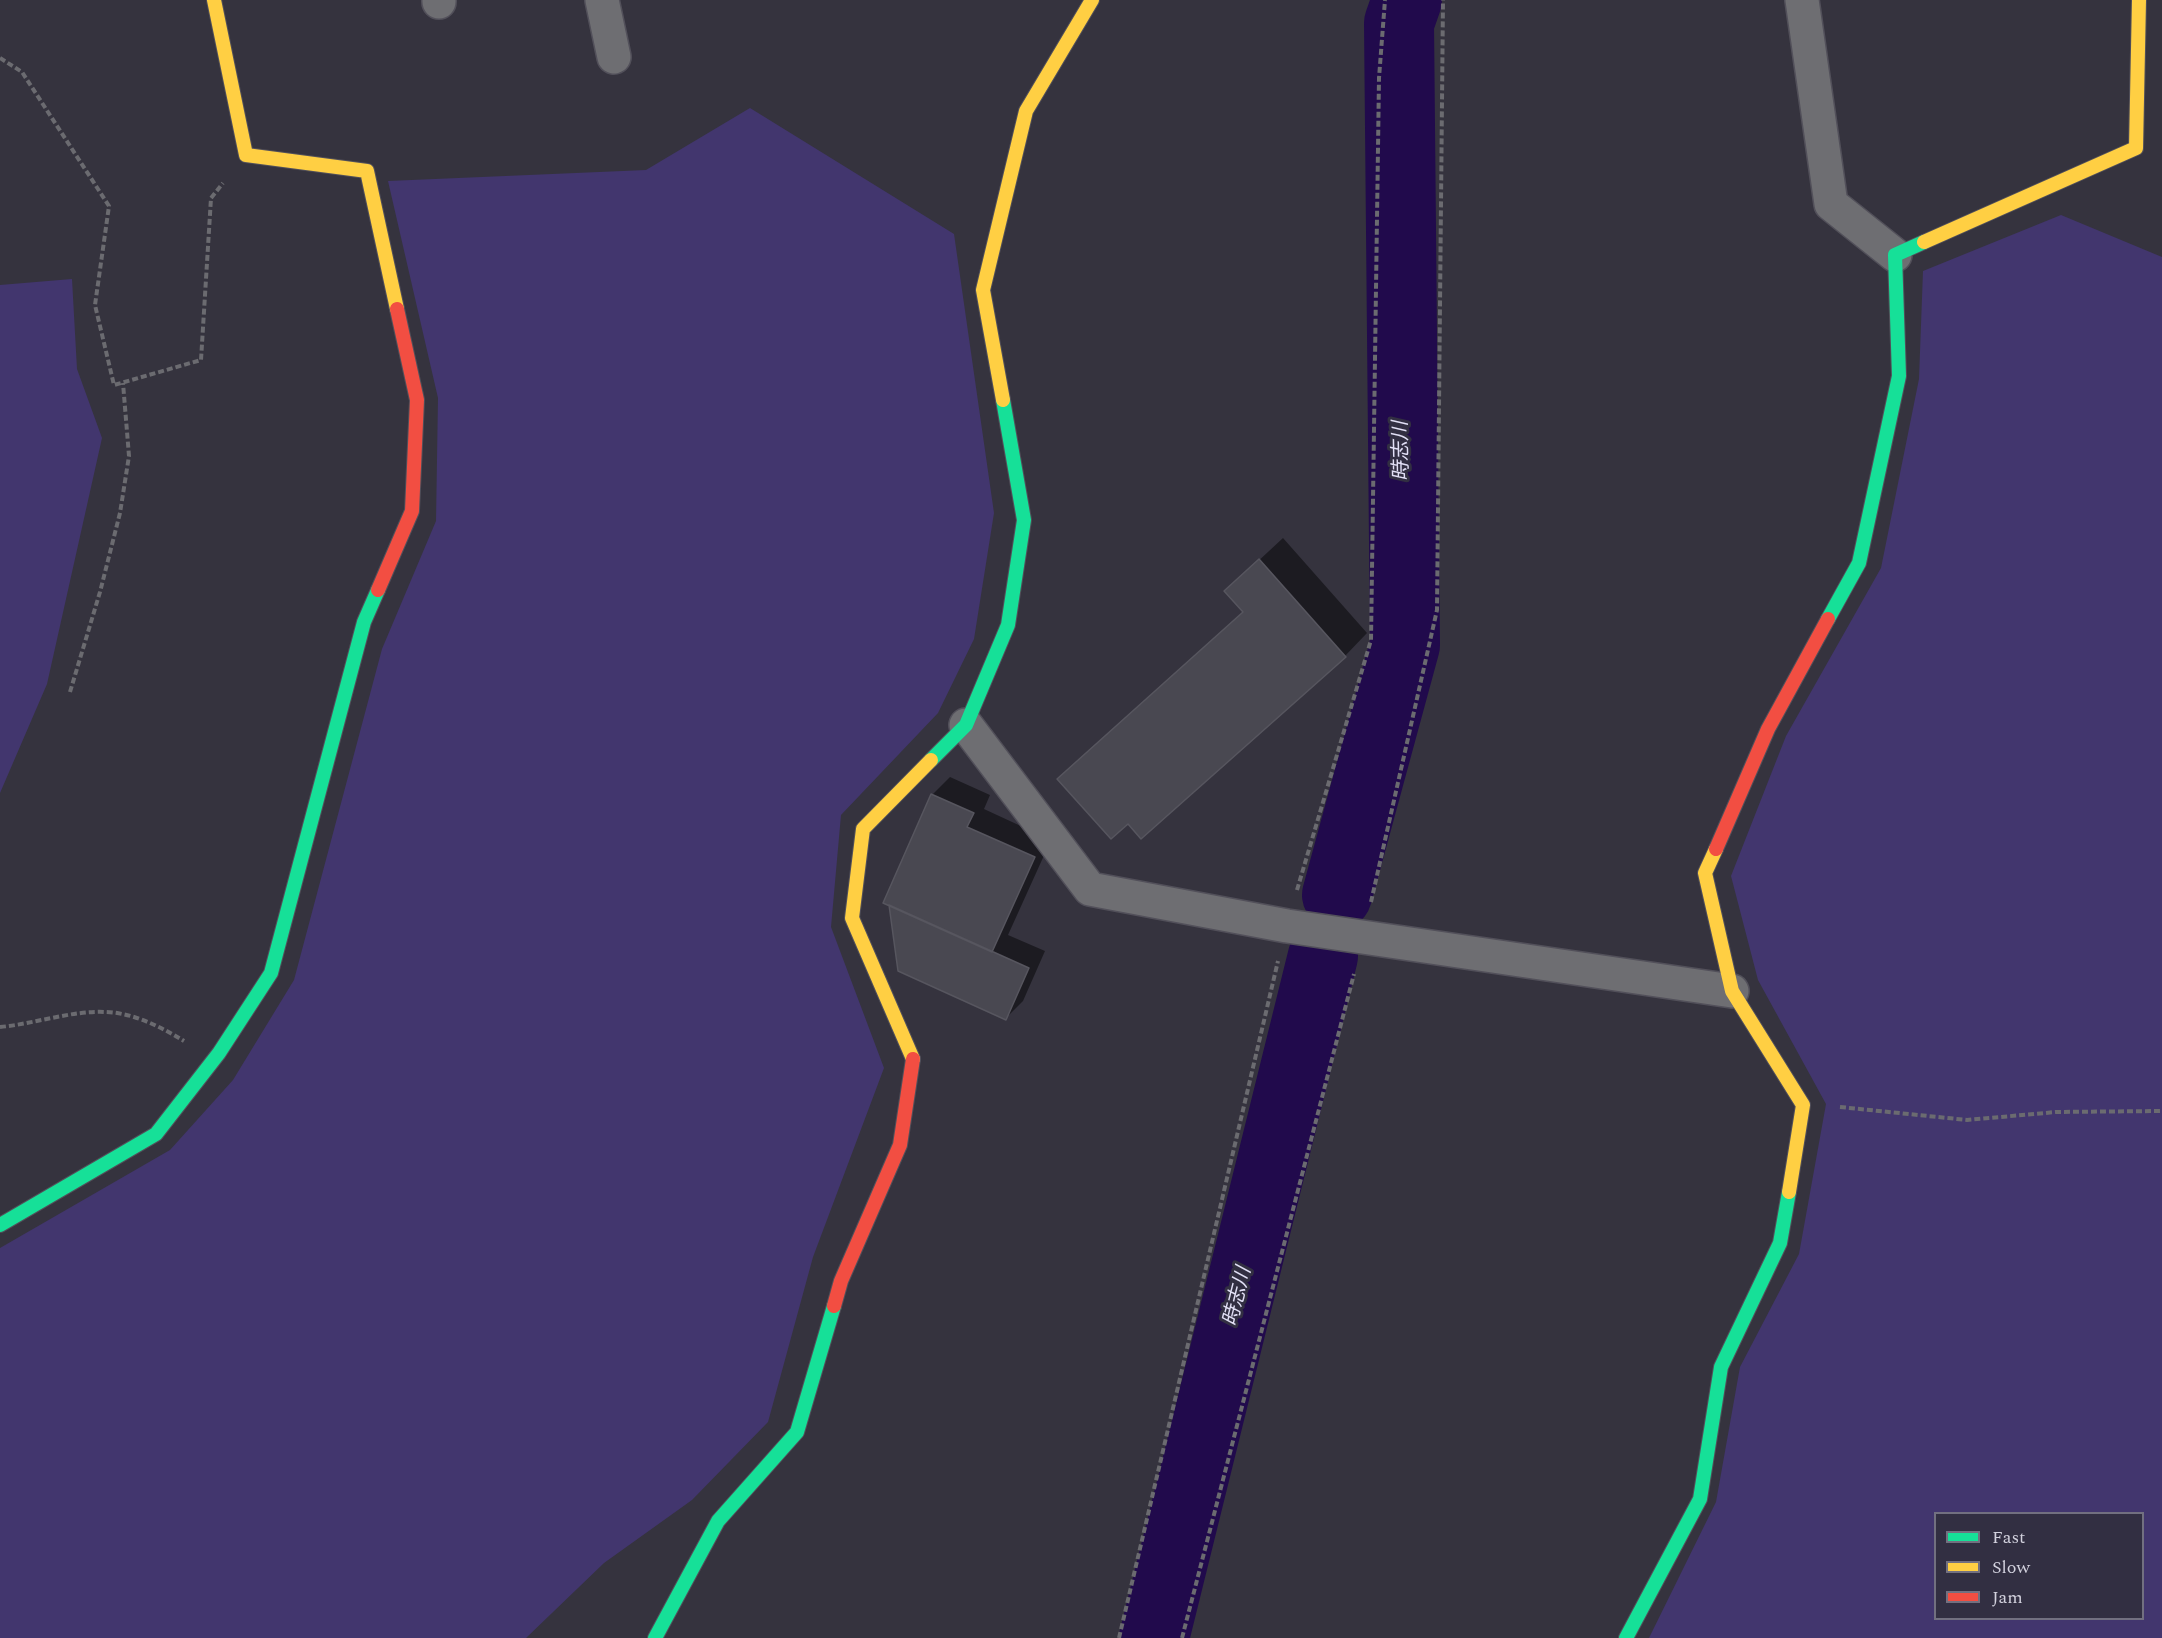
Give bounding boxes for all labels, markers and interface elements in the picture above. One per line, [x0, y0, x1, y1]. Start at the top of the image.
water label: 時志川 [1390, 421, 1416, 481]
water label: 時志川 [1220, 1265, 1258, 1329]
legend [1934, 1512, 2144, 1620]
text: Fast [1992, 1524, 2025, 1551]
text: Slow [1992, 1554, 2030, 1581]
text: Jam [1992, 1584, 2023, 1611]

